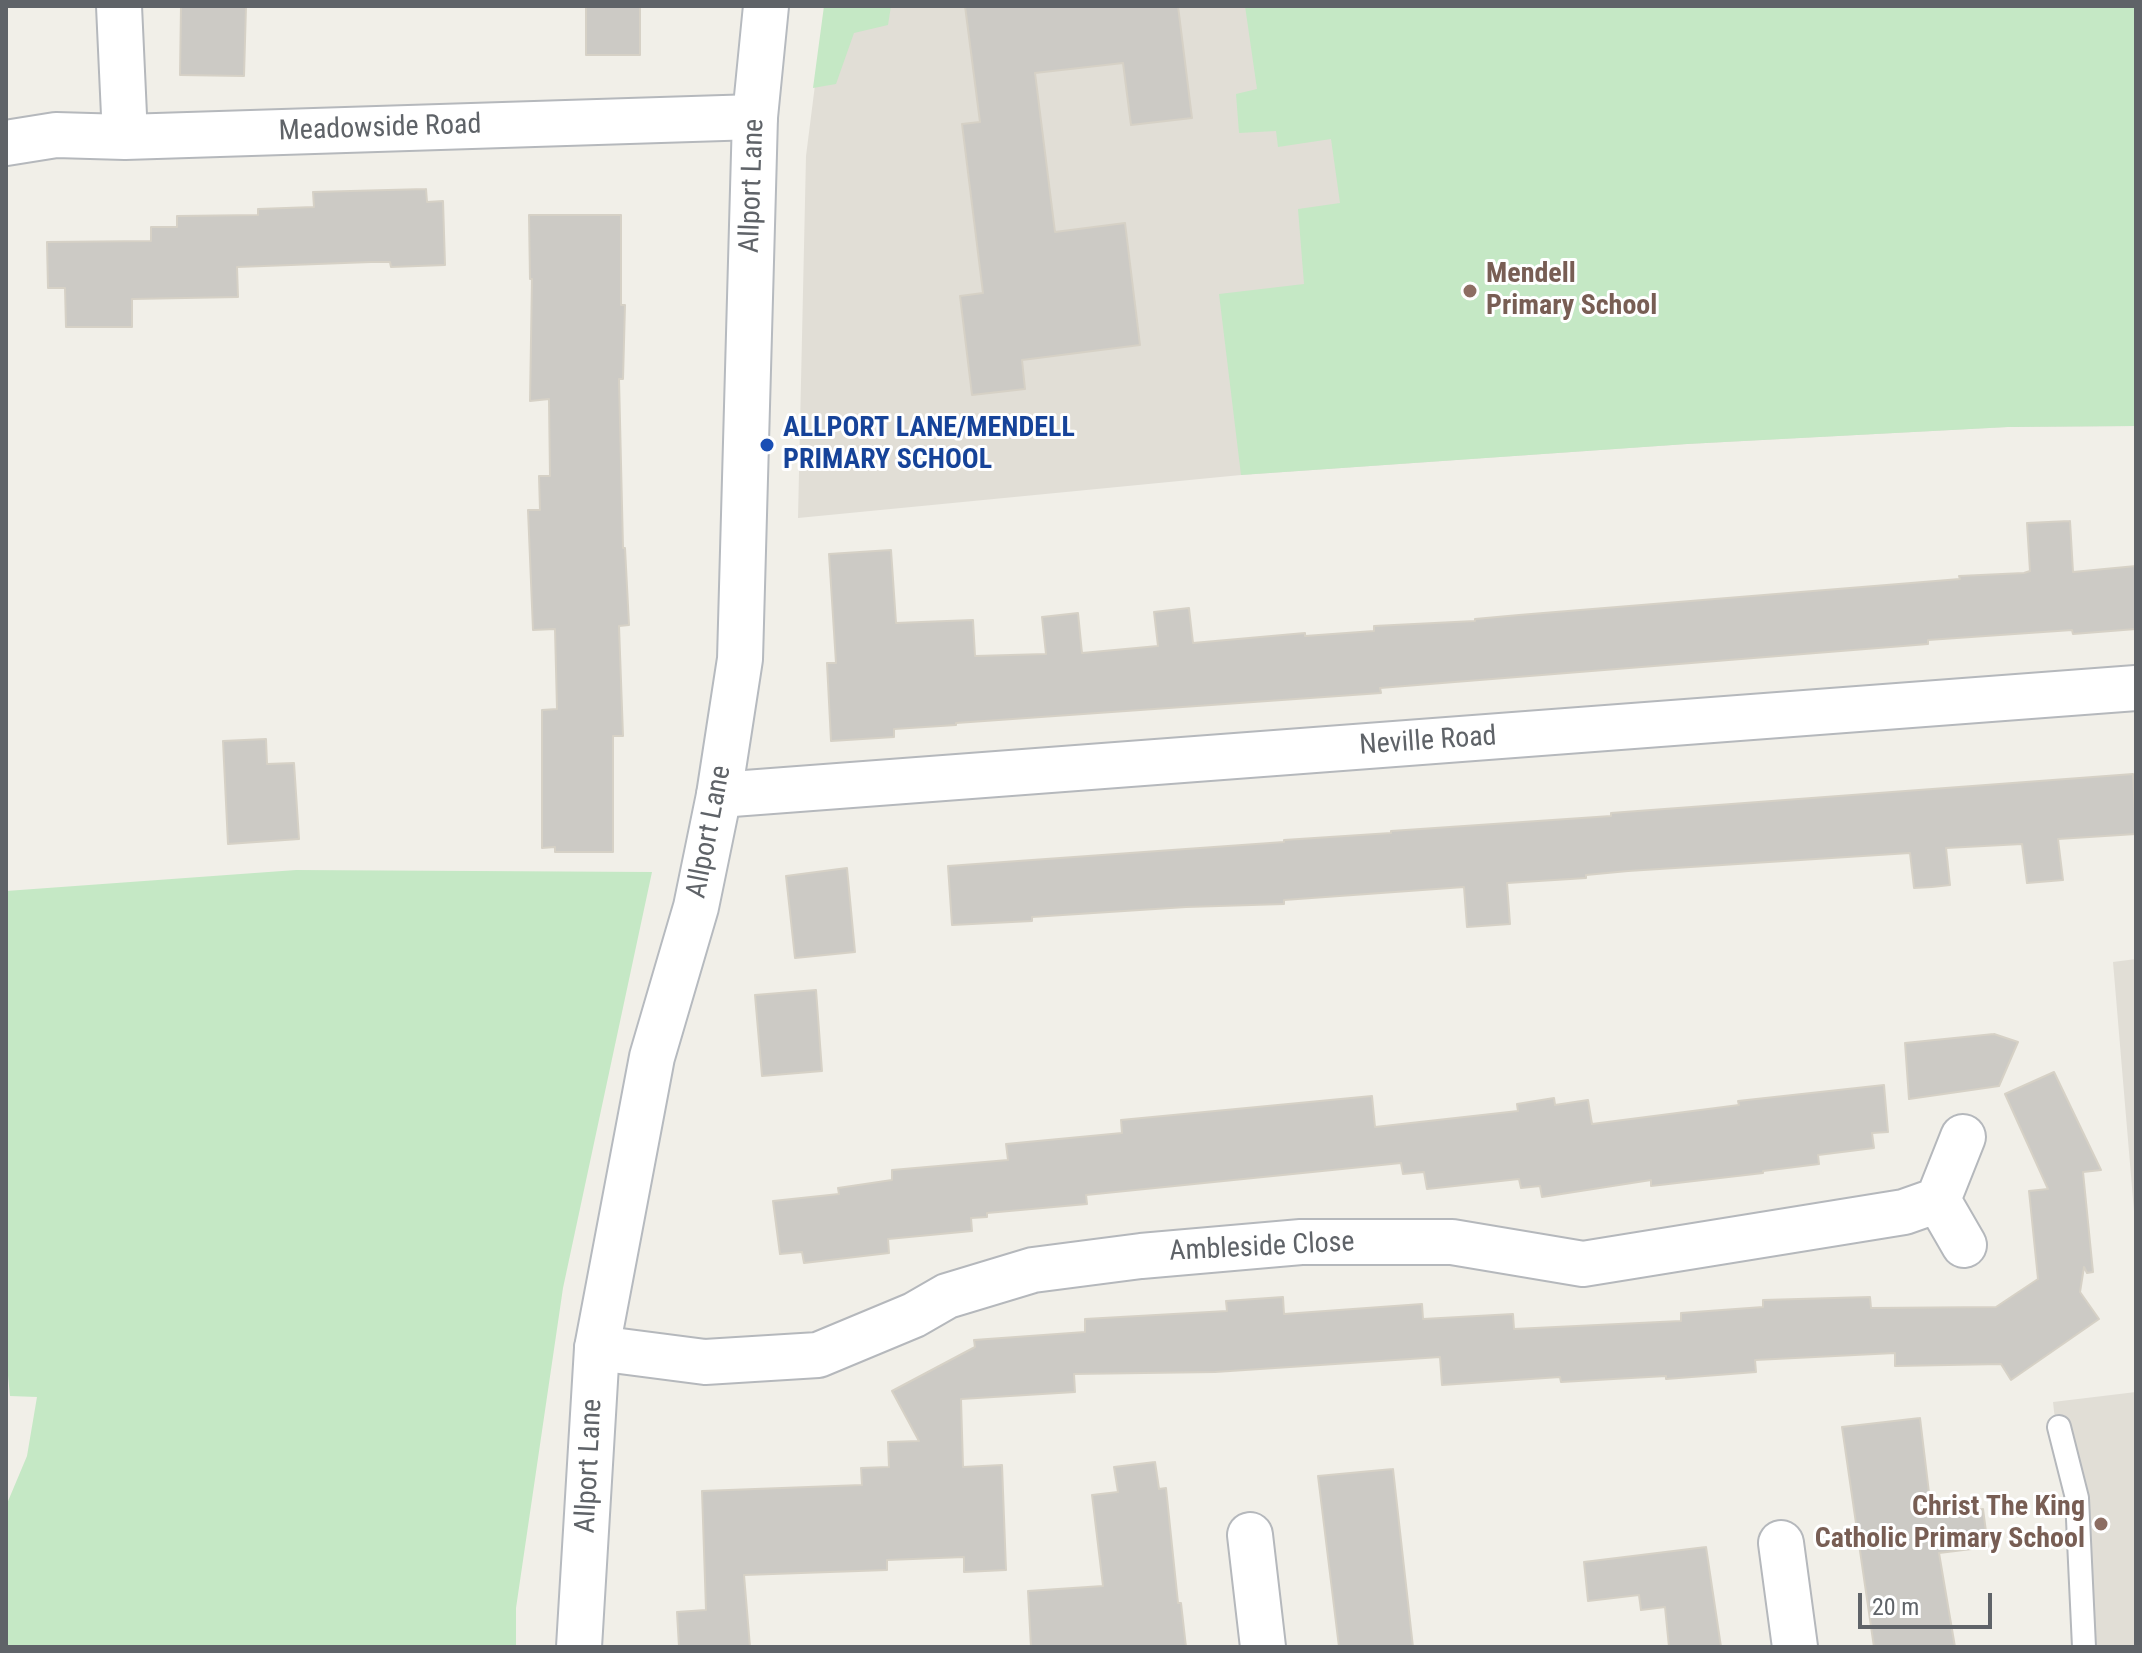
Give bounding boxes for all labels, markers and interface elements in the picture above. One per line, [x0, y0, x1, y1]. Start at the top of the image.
street label: Meadowside Road [278, 109, 482, 149]
street label: Allport Lane [734, 118, 772, 254]
place label: Mendell Primary School [1486, 258, 1657, 324]
marker: Mendell Primary School [1461, 282, 1479, 300]
place label: ALLPORT LANE/MENDELL PRIMARY SCHOOL [783, 412, 1075, 478]
marker: ALLPORT LANE/MENDELL PRIMARY SCHOOL [758, 436, 776, 454]
street label: Neville Road [1358, 720, 1498, 764]
street label: Allport Lane [681, 763, 739, 901]
street label: Ambleside Close [1169, 1226, 1355, 1270]
street label: Allport Lane [570, 1398, 610, 1534]
place label: Christ The King Catholic Primary School [1815, 1491, 2085, 1557]
marker: Christ The King Catholic Primary School [2092, 1515, 2110, 1533]
scale bar [1862, 1577, 1996, 1627]
text: 20 m [1872, 1593, 1919, 1621]

